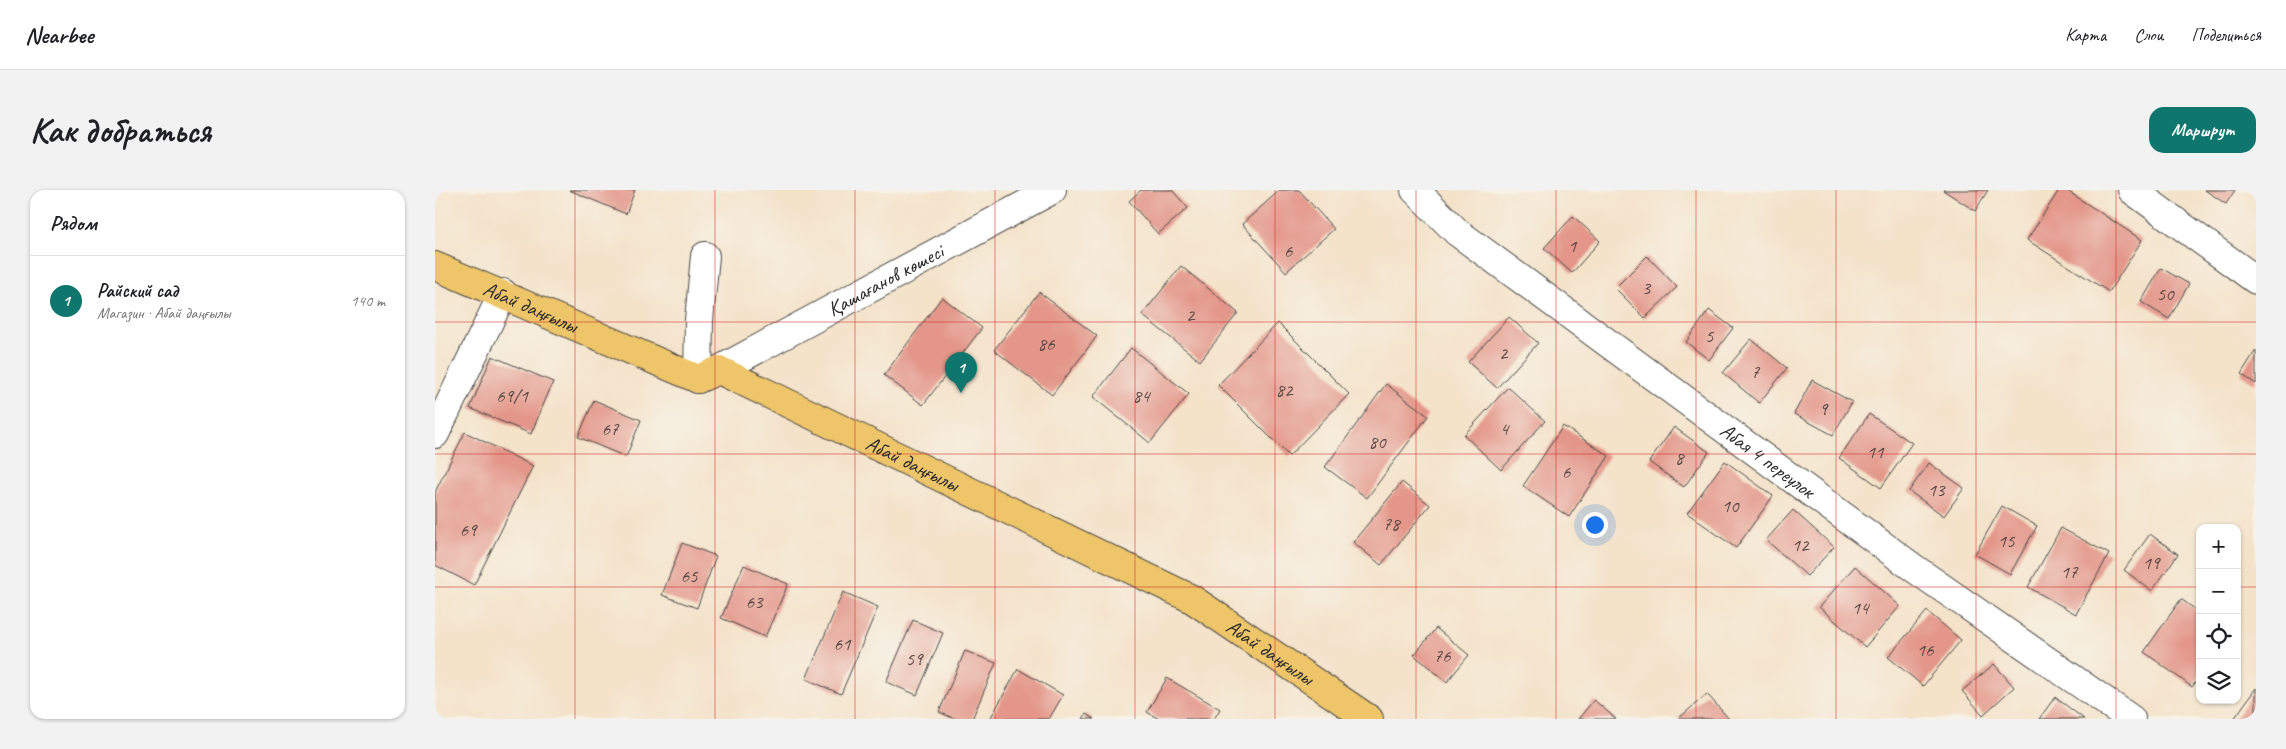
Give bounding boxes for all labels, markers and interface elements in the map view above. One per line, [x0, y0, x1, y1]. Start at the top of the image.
text: Nearbee [25, 20, 93, 50]
text: Карта [2065, 24, 2106, 46]
text: Слои [2134, 24, 2163, 46]
text: Поделиться [2191, 24, 2261, 46]
button: Маршрут [2149, 107, 2256, 153]
text: Как добраться [30, 108, 211, 153]
text: Рядом [50, 210, 97, 236]
house number: 1 [1568, 234, 1578, 258]
street label: Қашағанов көшесі [823, 237, 950, 322]
house number: 6 [1284, 239, 1294, 263]
street label: Абай даңғылы [479, 275, 583, 340]
house number: 3 [1642, 276, 1652, 300]
text: Райский сад [97, 279, 178, 303]
house number: 50 [2156, 282, 2175, 306]
text: 1 [62, 291, 70, 311]
text: 140 m [351, 291, 385, 311]
text: Магазин · Абай даңғылы [97, 303, 231, 323]
house number: 2 [1186, 303, 1196, 327]
house number: 5 [1705, 324, 1715, 348]
house number: 86 [1037, 332, 1056, 356]
house number: 2 [1499, 341, 1509, 365]
pin: 1 [945, 352, 977, 393]
house number: 7 [1751, 360, 1761, 384]
house number: 82 [1275, 378, 1294, 402]
house number: 69/1 [496, 384, 529, 408]
house number: 84 [1132, 384, 1152, 408]
house number: 9 [1819, 397, 1829, 421]
house number: 67 [601, 417, 620, 441]
house number: 4 [1500, 417, 1511, 441]
street label: Абая 4 переулок [1715, 417, 1822, 505]
street label: Абай даңғылы [862, 430, 965, 498]
house number: 80 [1368, 430, 1387, 454]
house number: 11 [1866, 440, 1885, 464]
house number: 8 [1675, 446, 1686, 470]
house number: 6 [1562, 460, 1572, 484]
house number: 13 [1927, 478, 1946, 502]
house number: 10 [1721, 494, 1740, 518]
house number: 78 [1382, 512, 1402, 536]
your location [1582, 512, 1608, 538]
house number: 69 [459, 518, 478, 542]
map controls [2196, 524, 2241, 704]
button: + [2196, 524, 2241, 569]
house number: 15 [1997, 529, 2016, 553]
house number: 12 [1791, 533, 1810, 557]
house number: 19 [2142, 551, 2161, 575]
house number: 17 [2060, 560, 2079, 584]
house number: 65 [680, 564, 699, 588]
button: − [2196, 569, 2241, 614]
house number: 63 [745, 590, 764, 614]
house number: 14 [1851, 596, 1871, 620]
street label: Абай даңғылы [1221, 613, 1320, 692]
button: locate [2196, 614, 2241, 659]
house number: 61 [833, 632, 852, 656]
house number: 16 [1916, 638, 1935, 662]
house number: 76 [1433, 644, 1452, 668]
house number: 59 [905, 647, 924, 671]
button: layers [2196, 659, 2241, 704]

